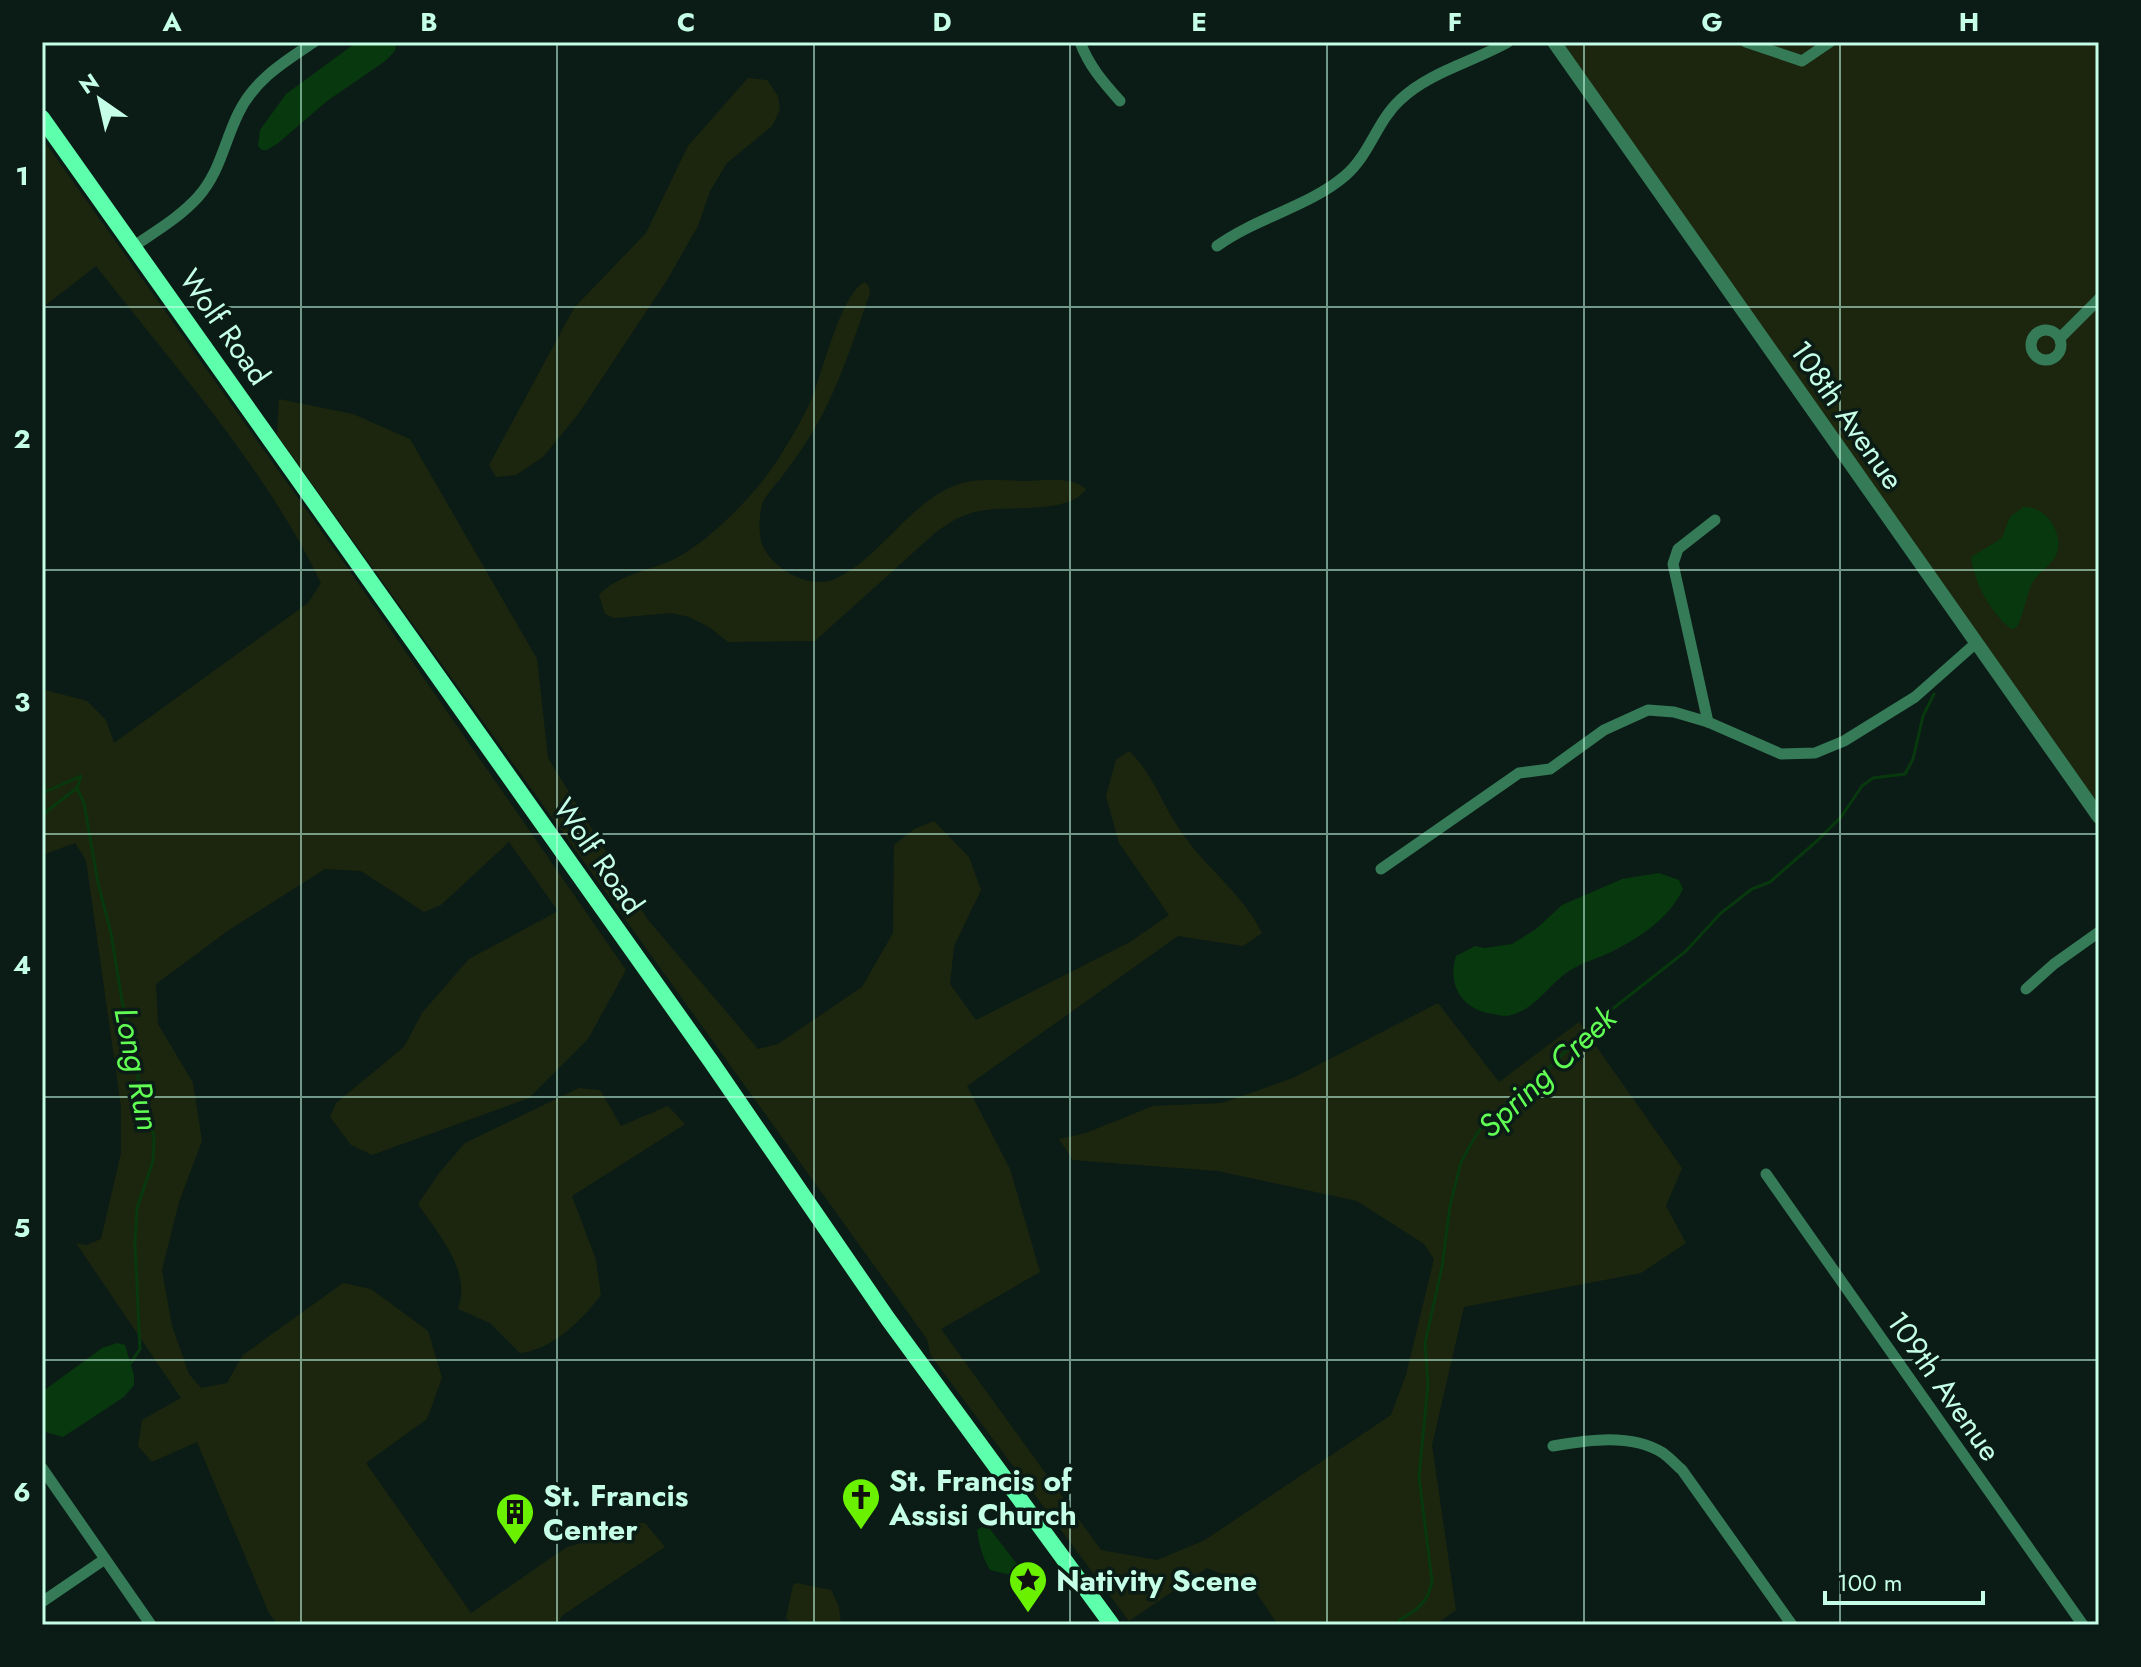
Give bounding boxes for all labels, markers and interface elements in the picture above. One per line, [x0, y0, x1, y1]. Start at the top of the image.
text: A [161, 3, 182, 41]
text: B [420, 3, 438, 41]
text: C [677, 3, 695, 41]
text: D [932, 3, 952, 41]
text: E [1191, 3, 1207, 41]
text: F [1448, 3, 1462, 41]
text: G [1701, 3, 1723, 41]
text: H [1959, 3, 1979, 41]
north arrow [60, 60, 140, 140]
text: N [73, 65, 105, 102]
text: 1 [15, 157, 29, 195]
street label: Wolf Road [169, 260, 281, 394]
street label: 108th Avenue [1780, 332, 1914, 498]
text: 2 [13, 420, 31, 458]
text: 3 [14, 683, 30, 721]
street label: Wolf Road [543, 789, 655, 923]
text: 4 [13, 946, 31, 984]
water label: Spring Creek [1468, 995, 1627, 1148]
water label: Long Run [103, 1003, 171, 1135]
text: 5 [14, 1209, 30, 1247]
street label: 109th Avenue [1876, 1302, 2012, 1470]
place label: St. Francis of Assisi Church [888, 1459, 1077, 1536]
text: 6 [13, 1473, 31, 1511]
place label: St. Francis Center [543, 1474, 688, 1551]
church icon: St. Francis of Assisi Church [840, 1476, 882, 1531]
building icon: St. Francis Center [494, 1491, 536, 1546]
scale bar [1825, 1555, 1983, 1605]
place icon: Nativity Scene [1007, 1559, 1049, 1614]
place label: Nativity Scene [1056, 1559, 1257, 1602]
text: 100 m [1837, 1565, 1903, 1600]

